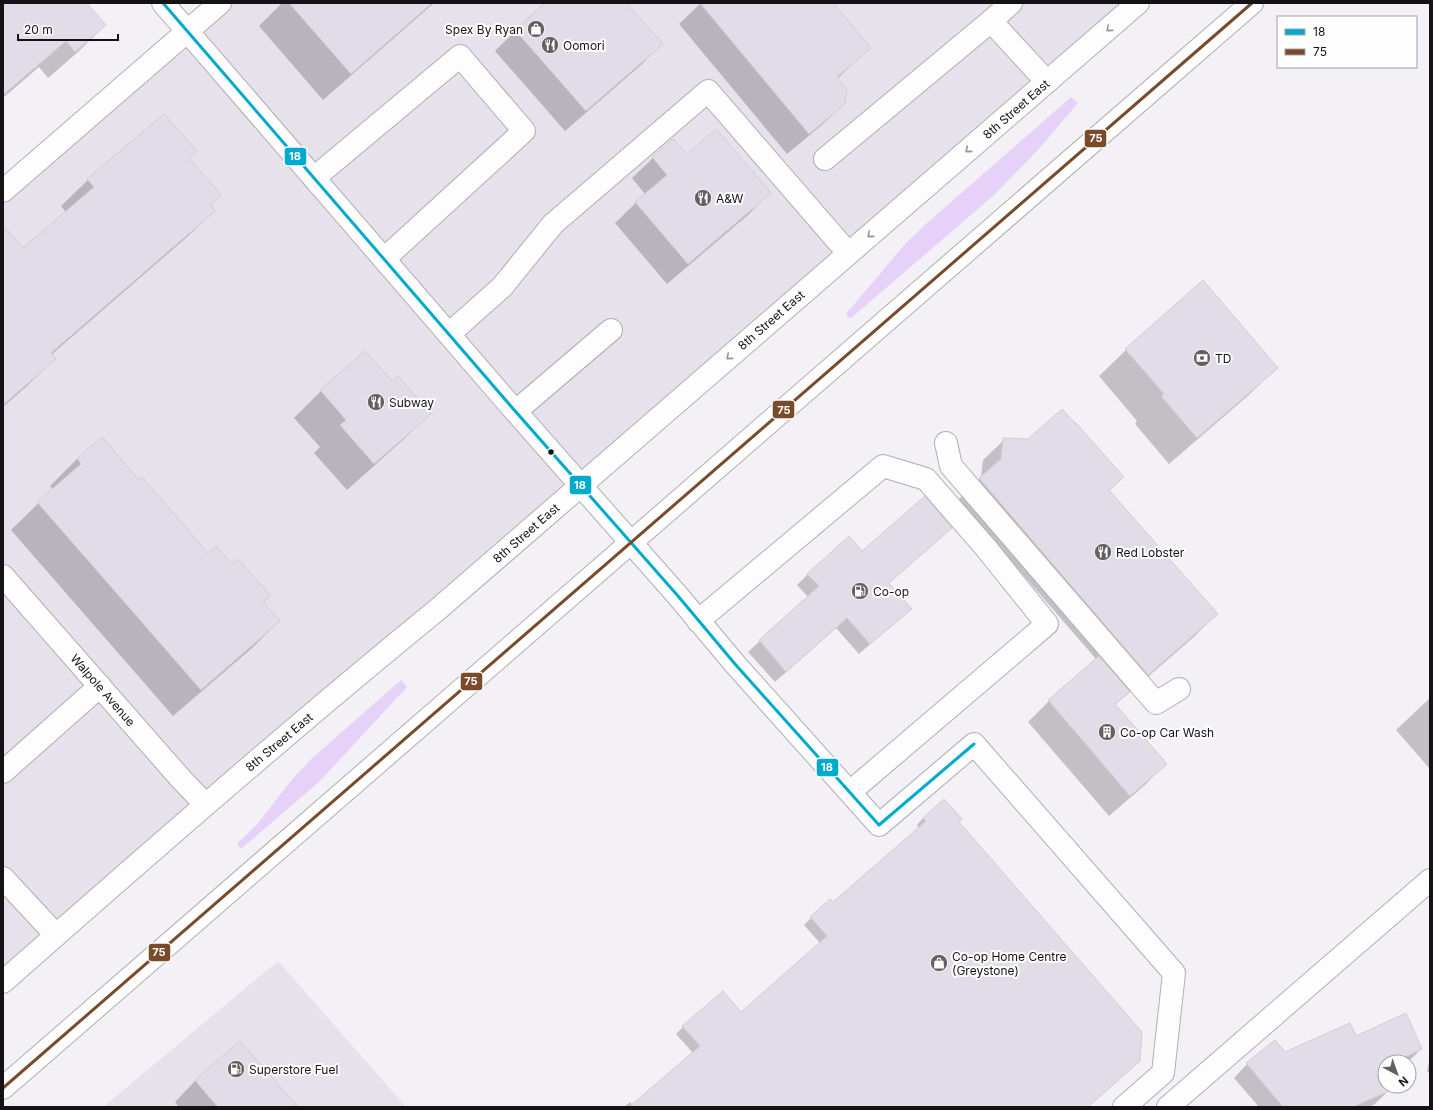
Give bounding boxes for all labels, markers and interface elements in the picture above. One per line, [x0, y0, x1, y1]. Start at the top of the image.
scale bar [18, 16, 118, 42]
legend [1277, 16, 1417, 68]
shop icon: Spex By Ryan [526, 19, 546, 39]
text: 20 m [24, 22, 53, 37]
place label: Spex By Ryan [445, 22, 523, 37]
one-way arrow [1106, 24, 1114, 31]
text: 18 [1313, 24, 1325, 39]
restaurant icon: Oomori [540, 35, 560, 55]
place label: Oomori [563, 38, 605, 53]
text: 75 [1313, 44, 1327, 59]
street label: 8th Street East [980, 76, 1052, 142]
line badge: 75 [1084, 129, 1107, 148]
text: 75 [1089, 131, 1103, 145]
one-way arrow [966, 146, 973, 153]
line badge: 18 [284, 147, 307, 166]
text: 18 [289, 149, 301, 163]
restaurant icon: A&W [693, 188, 713, 208]
place label: A&W [716, 191, 744, 206]
one-way arrow [867, 230, 874, 237]
street label: 8th Street East [735, 287, 807, 353]
bank icon: TD [1192, 348, 1212, 368]
place label: TD [1215, 351, 1231, 366]
one-way arrow [726, 352, 734, 359]
restaurant icon: Subway [366, 392, 386, 412]
place label: Subway [389, 395, 434, 410]
line badge: 75 [772, 400, 795, 419]
text: 75 [777, 403, 791, 417]
unlabelled marker [546, 447, 556, 457]
line badge: 18 [569, 475, 592, 495]
text: 18 [574, 478, 586, 492]
street label: 8th Street East [490, 500, 562, 566]
restaurant icon: Red Lobster [1093, 542, 1113, 562]
place label: Red Lobster [1116, 545, 1185, 560]
fuel station icon: Co-op [850, 581, 870, 601]
place label: Co-op [873, 584, 909, 599]
street label: Walpole Avenue [68, 651, 138, 729]
line badge: 75 [460, 672, 483, 691]
text: 75 [464, 674, 478, 688]
street label: 8th Street East [242, 709, 316, 775]
building icon: Co-op Car Wash [1097, 722, 1117, 742]
place label: Co-op Car Wash [1120, 725, 1214, 740]
line badge: 18 [816, 758, 839, 777]
text: 18 [821, 760, 833, 774]
line badge: 75 [148, 943, 171, 962]
text: 75 [152, 945, 166, 959]
place label: Co-op Home Centre (Greystone) [952, 949, 1067, 978]
shop icon: Co-op Home Centre (Greystone) [929, 953, 949, 973]
north arrow [1377, 1054, 1417, 1094]
fuel station icon: Superstore Fuel [226, 1059, 246, 1079]
place label: Superstore Fuel [249, 1062, 338, 1077]
text: N [1396, 1074, 1411, 1090]

